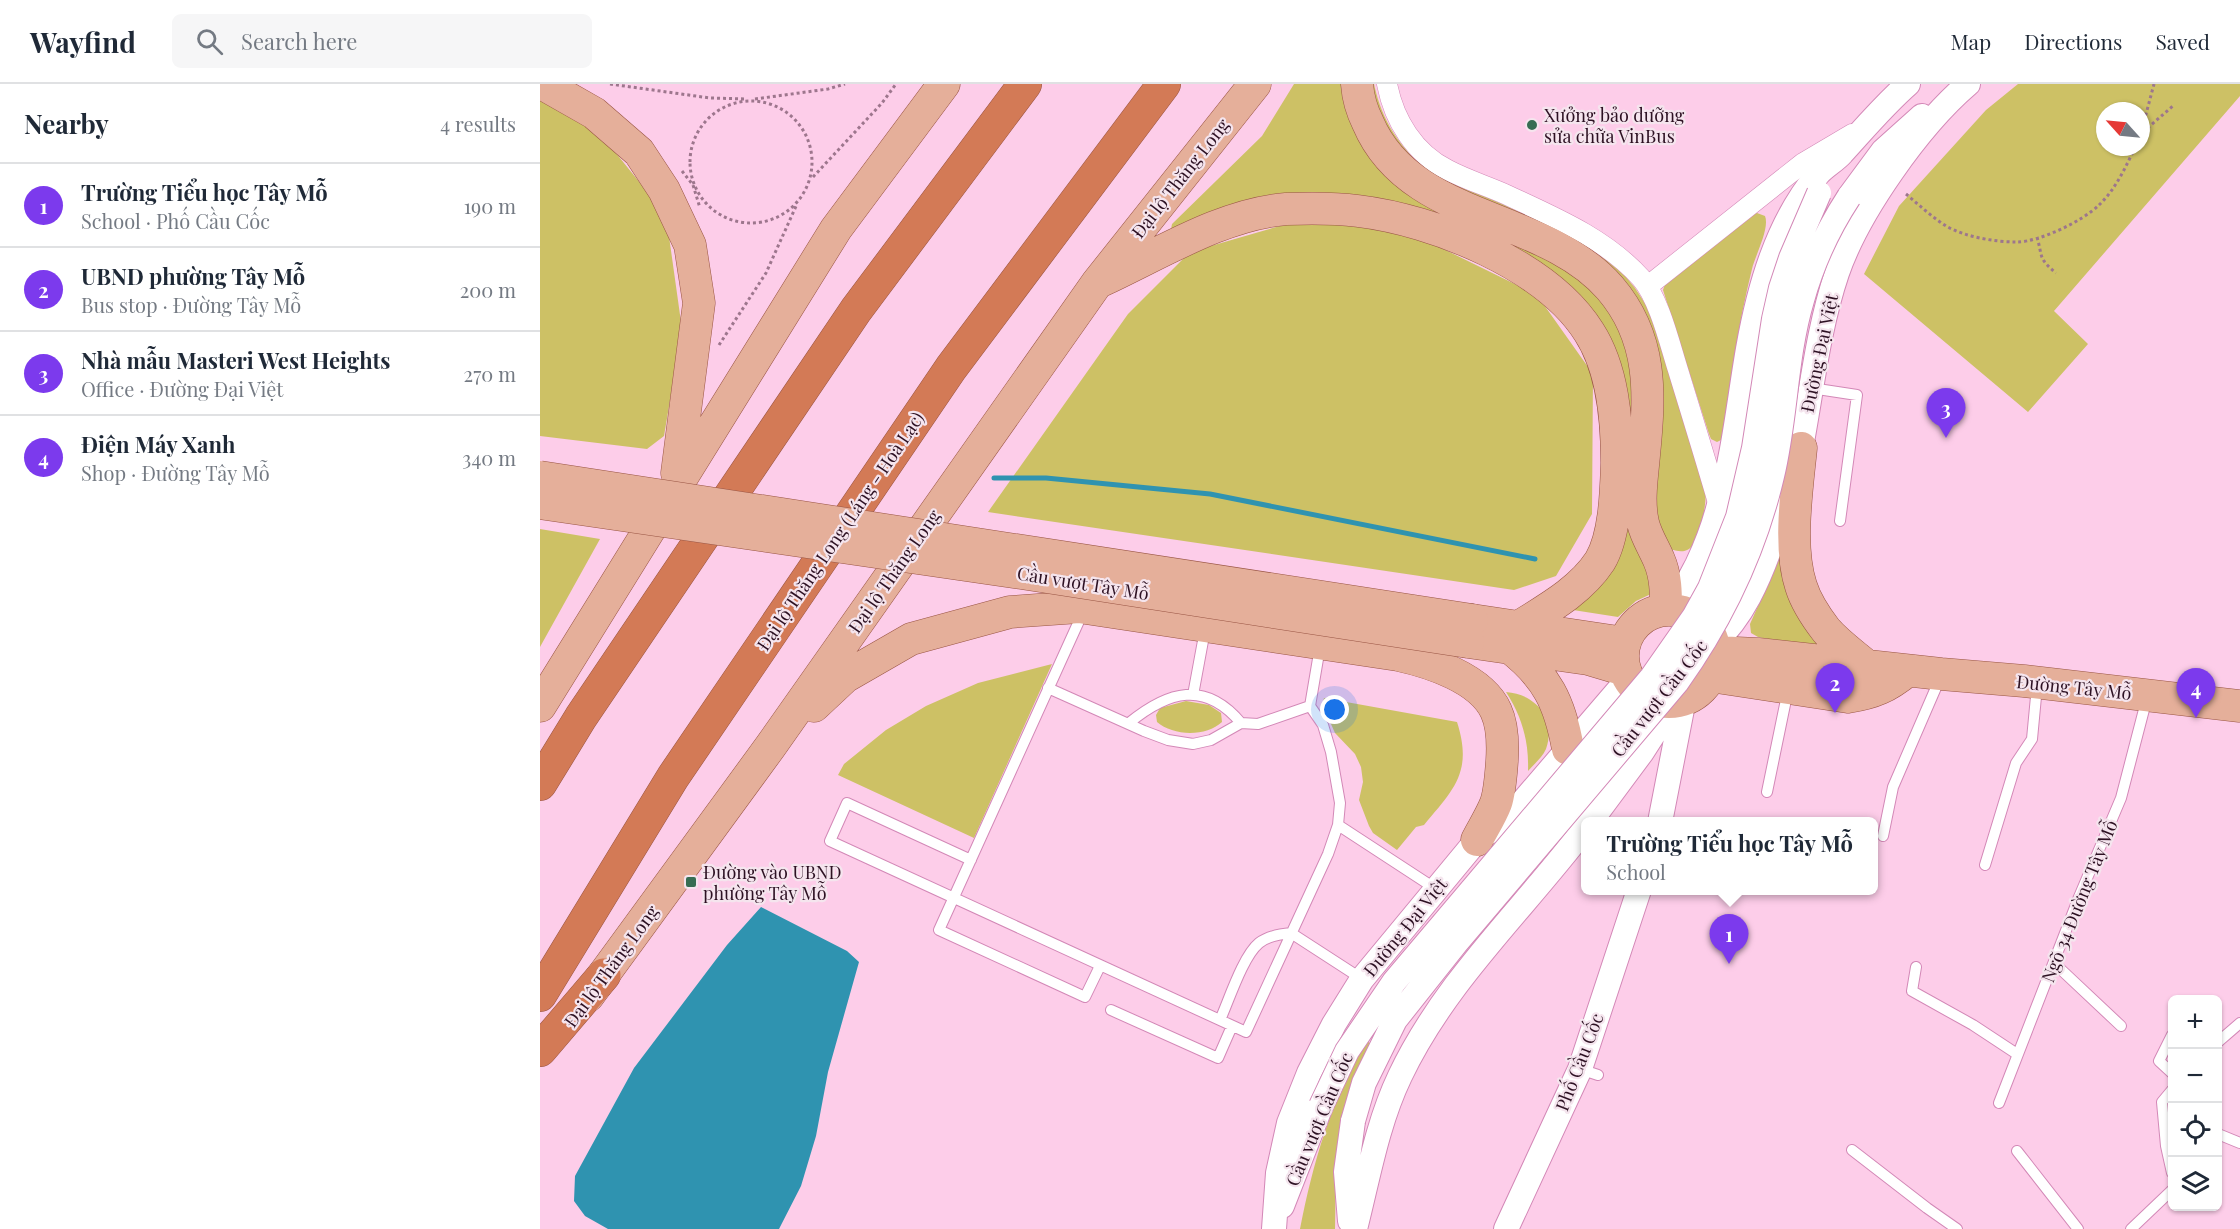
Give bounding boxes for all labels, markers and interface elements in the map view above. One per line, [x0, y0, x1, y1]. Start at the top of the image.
search box [172, 14, 592, 68]
text: Wayfind [30, 23, 136, 60]
icon: search [193, 25, 226, 58]
text: Search here [241, 26, 357, 56]
text: Map [1950, 27, 1991, 55]
text: Directions [2024, 27, 2122, 55]
text: Saved [2155, 27, 2210, 55]
north arrow [2096, 102, 2150, 156]
place label: Xưởng bảo dưỡng sửa chữa VinBus [1544, 103, 1685, 148]
text: Nearby [24, 106, 109, 141]
text: 4 results [440, 110, 516, 137]
street label: Đại lộ Thăng Long [1126, 113, 1235, 243]
marker: Xưởng bảo dưỡng sửa chữa VinBus [1525, 118, 1539, 132]
text: Trường Tiểu học Tây Mỗ [81, 177, 328, 207]
text: 1 [40, 192, 47, 219]
text: 190 m [464, 192, 516, 219]
text: School · Phố Cầu Cốc [81, 207, 270, 234]
text: UBND phường Tây Mỗ [81, 261, 305, 291]
text: 2 [38, 276, 49, 303]
text: 200 m [460, 276, 516, 303]
text: Bus stop · Đường Tây Mỗ [81, 291, 301, 318]
street label: Đường Đại Việt [1795, 291, 1843, 414]
text: Nhà mẫu Masteri West Heights [81, 345, 391, 375]
text: 3 [39, 360, 48, 387]
text: 270 m [464, 360, 516, 387]
text: Office · Đường Đại Việt [81, 375, 283, 402]
pin: 3 [1926, 388, 1966, 438]
street label: Đại lộ Thăng Long (Láng - Hoà Lạc) [752, 407, 928, 655]
text: Điện Máy Xanh [81, 429, 235, 459]
text: 4 [38, 444, 49, 471]
text: 340 m [462, 444, 516, 471]
text: Shop · Đường Tây Mỗ [81, 459, 270, 486]
street label: Đại lộ Thăng Long [843, 505, 945, 637]
street label: Cầu vượt Tây Mỗ [1015, 559, 1151, 605]
street label: Cầu vượt Cầu Cốc [1604, 633, 1713, 762]
pin: 2 [1816, 664, 1854, 713]
pin: 4 [2176, 668, 2216, 718]
street label: Đường Tây Mỗ [2015, 669, 2133, 705]
your location [1320, 695, 1349, 724]
street label: Ngõ 34 Đường Tây Mỗ [2035, 816, 2123, 986]
popup [1581, 817, 1878, 895]
text: Trường Tiểu học Tây Mỗ [1606, 828, 1853, 858]
text: School [1606, 858, 1666, 885]
place label: Đường vào UBND phường Tây Mỗ [703, 860, 842, 905]
street label: Đường Đại Việt [1358, 872, 1453, 981]
marker: Đường vào UBND phường Tây Mỗ [684, 875, 698, 889]
street label: Đại lộ Thăng Long [558, 900, 664, 1032]
pin: 1 [1710, 914, 1748, 964]
map controls [2168, 995, 2222, 1211]
button: + [2168, 995, 2222, 1049]
street label: Phố Cầu Cốc [1548, 1009, 1609, 1114]
street label: Cầu vượt Cầu Cốc [1278, 1048, 1358, 1189]
button: − [2168, 1049, 2222, 1103]
button: locate [2168, 1103, 2222, 1157]
button: layers [2168, 1157, 2222, 1211]

